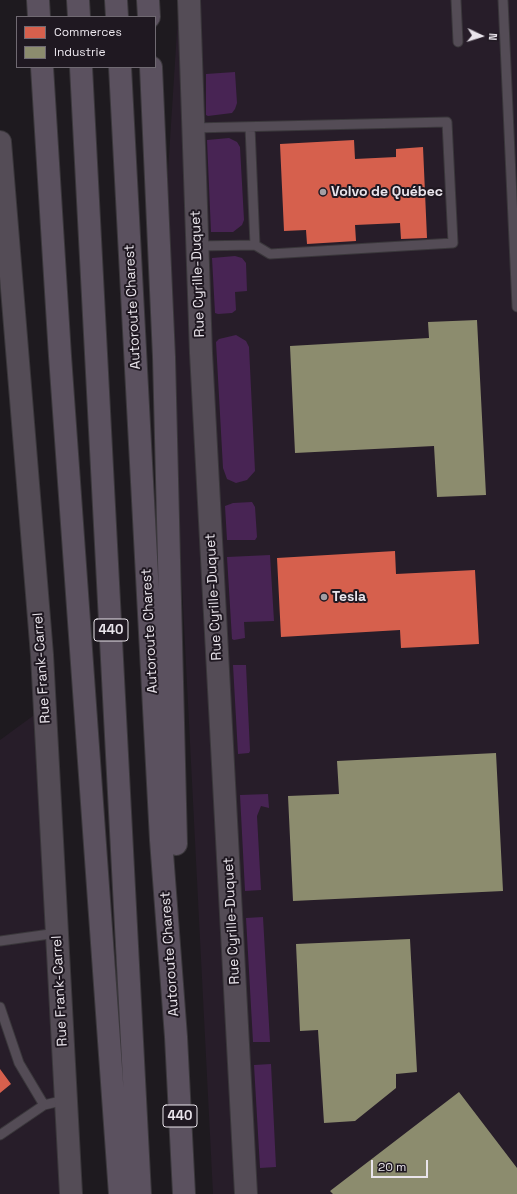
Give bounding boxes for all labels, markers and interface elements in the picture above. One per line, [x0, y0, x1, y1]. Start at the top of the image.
legend [16, 16, 156, 68]
north arrow [461, 16, 501, 56]
text: Commerces [54, 24, 122, 40]
text: N [486, 33, 500, 41]
text: Industrie [54, 44, 106, 60]
place label: Volvo de Québec [331, 184, 443, 200]
marker: Volvo de Québec [318, 187, 328, 197]
street label: Rue Cyrille-Duquet [187, 210, 209, 338]
street label: Autoroute Charest [121, 244, 145, 370]
street label: Rue Cyrille-Duquet [202, 533, 226, 661]
street label: Autoroute Charest [138, 568, 162, 694]
place label: Tesla [332, 589, 366, 605]
marker: Tesla [319, 592, 329, 602]
street label: Rue Frank-Carrel [30, 612, 54, 724]
road number: 440 [94, 619, 128, 641]
street label: Rue Cyrille-Duquet [220, 857, 244, 985]
street label: Autoroute Charest [157, 891, 183, 1017]
street label: Rue Frank-Carrel [49, 935, 71, 1047]
road number: 440 [163, 1105, 197, 1127]
scale bar [373, 1152, 430, 1178]
text: 20 m [378, 1159, 406, 1175]

